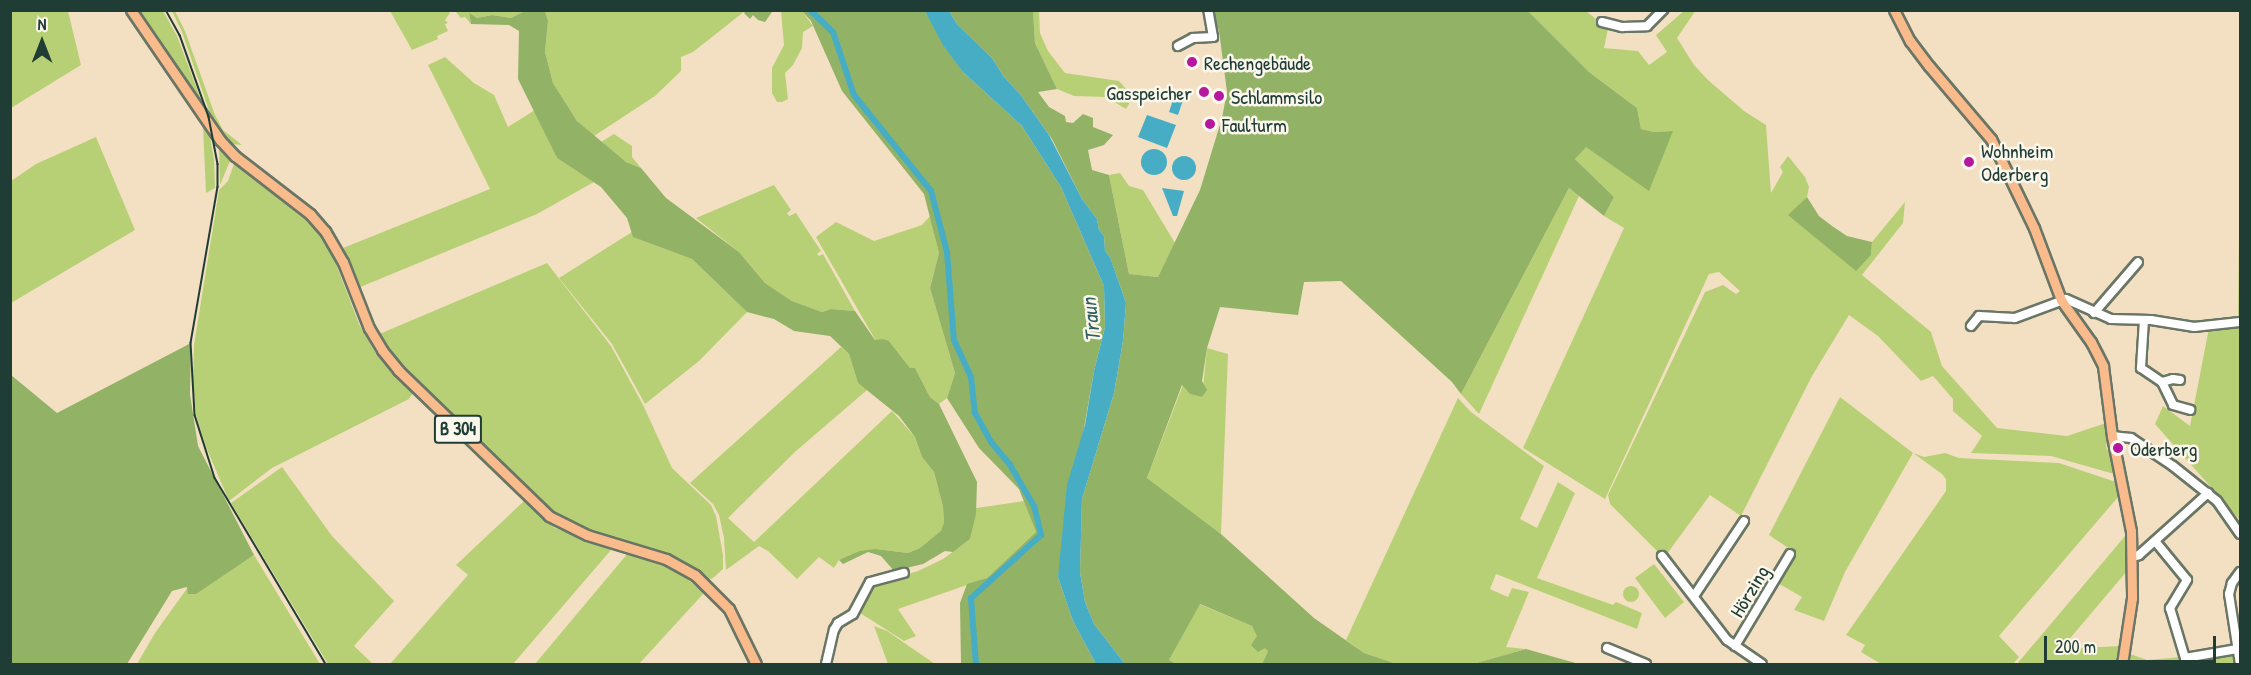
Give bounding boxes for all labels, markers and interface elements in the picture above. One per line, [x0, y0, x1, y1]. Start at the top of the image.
north arrow [12, 12, 72, 72]
text: N [38, 13, 46, 35]
place label: Rechengebäude [1204, 50, 1311, 74]
marker: Rechengebäude [1185, 55, 1199, 69]
place label: Gasspeicher [1106, 80, 1192, 104]
place label: Schlammsilo [1231, 84, 1322, 108]
marker: Gasspeicher [1197, 85, 1211, 99]
marker: Schlammsilo [1212, 89, 1226, 103]
place label: Faulturm [1222, 112, 1287, 136]
marker: Faulturm [1203, 117, 1217, 131]
place label: Wohnheim Oderberg [1981, 138, 2053, 185]
marker: Wohnheim Oderberg [1962, 155, 1976, 169]
water label: Traun [1076, 297, 1106, 343]
road number: B 304 [432, 414, 484, 444]
place label: Oderberg [2130, 436, 2197, 460]
marker: Oderberg [2111, 441, 2125, 455]
street label: Hörzing [1724, 561, 1774, 621]
scale bar [2047, 624, 2220, 662]
text: 200 m [2055, 634, 2096, 659]

